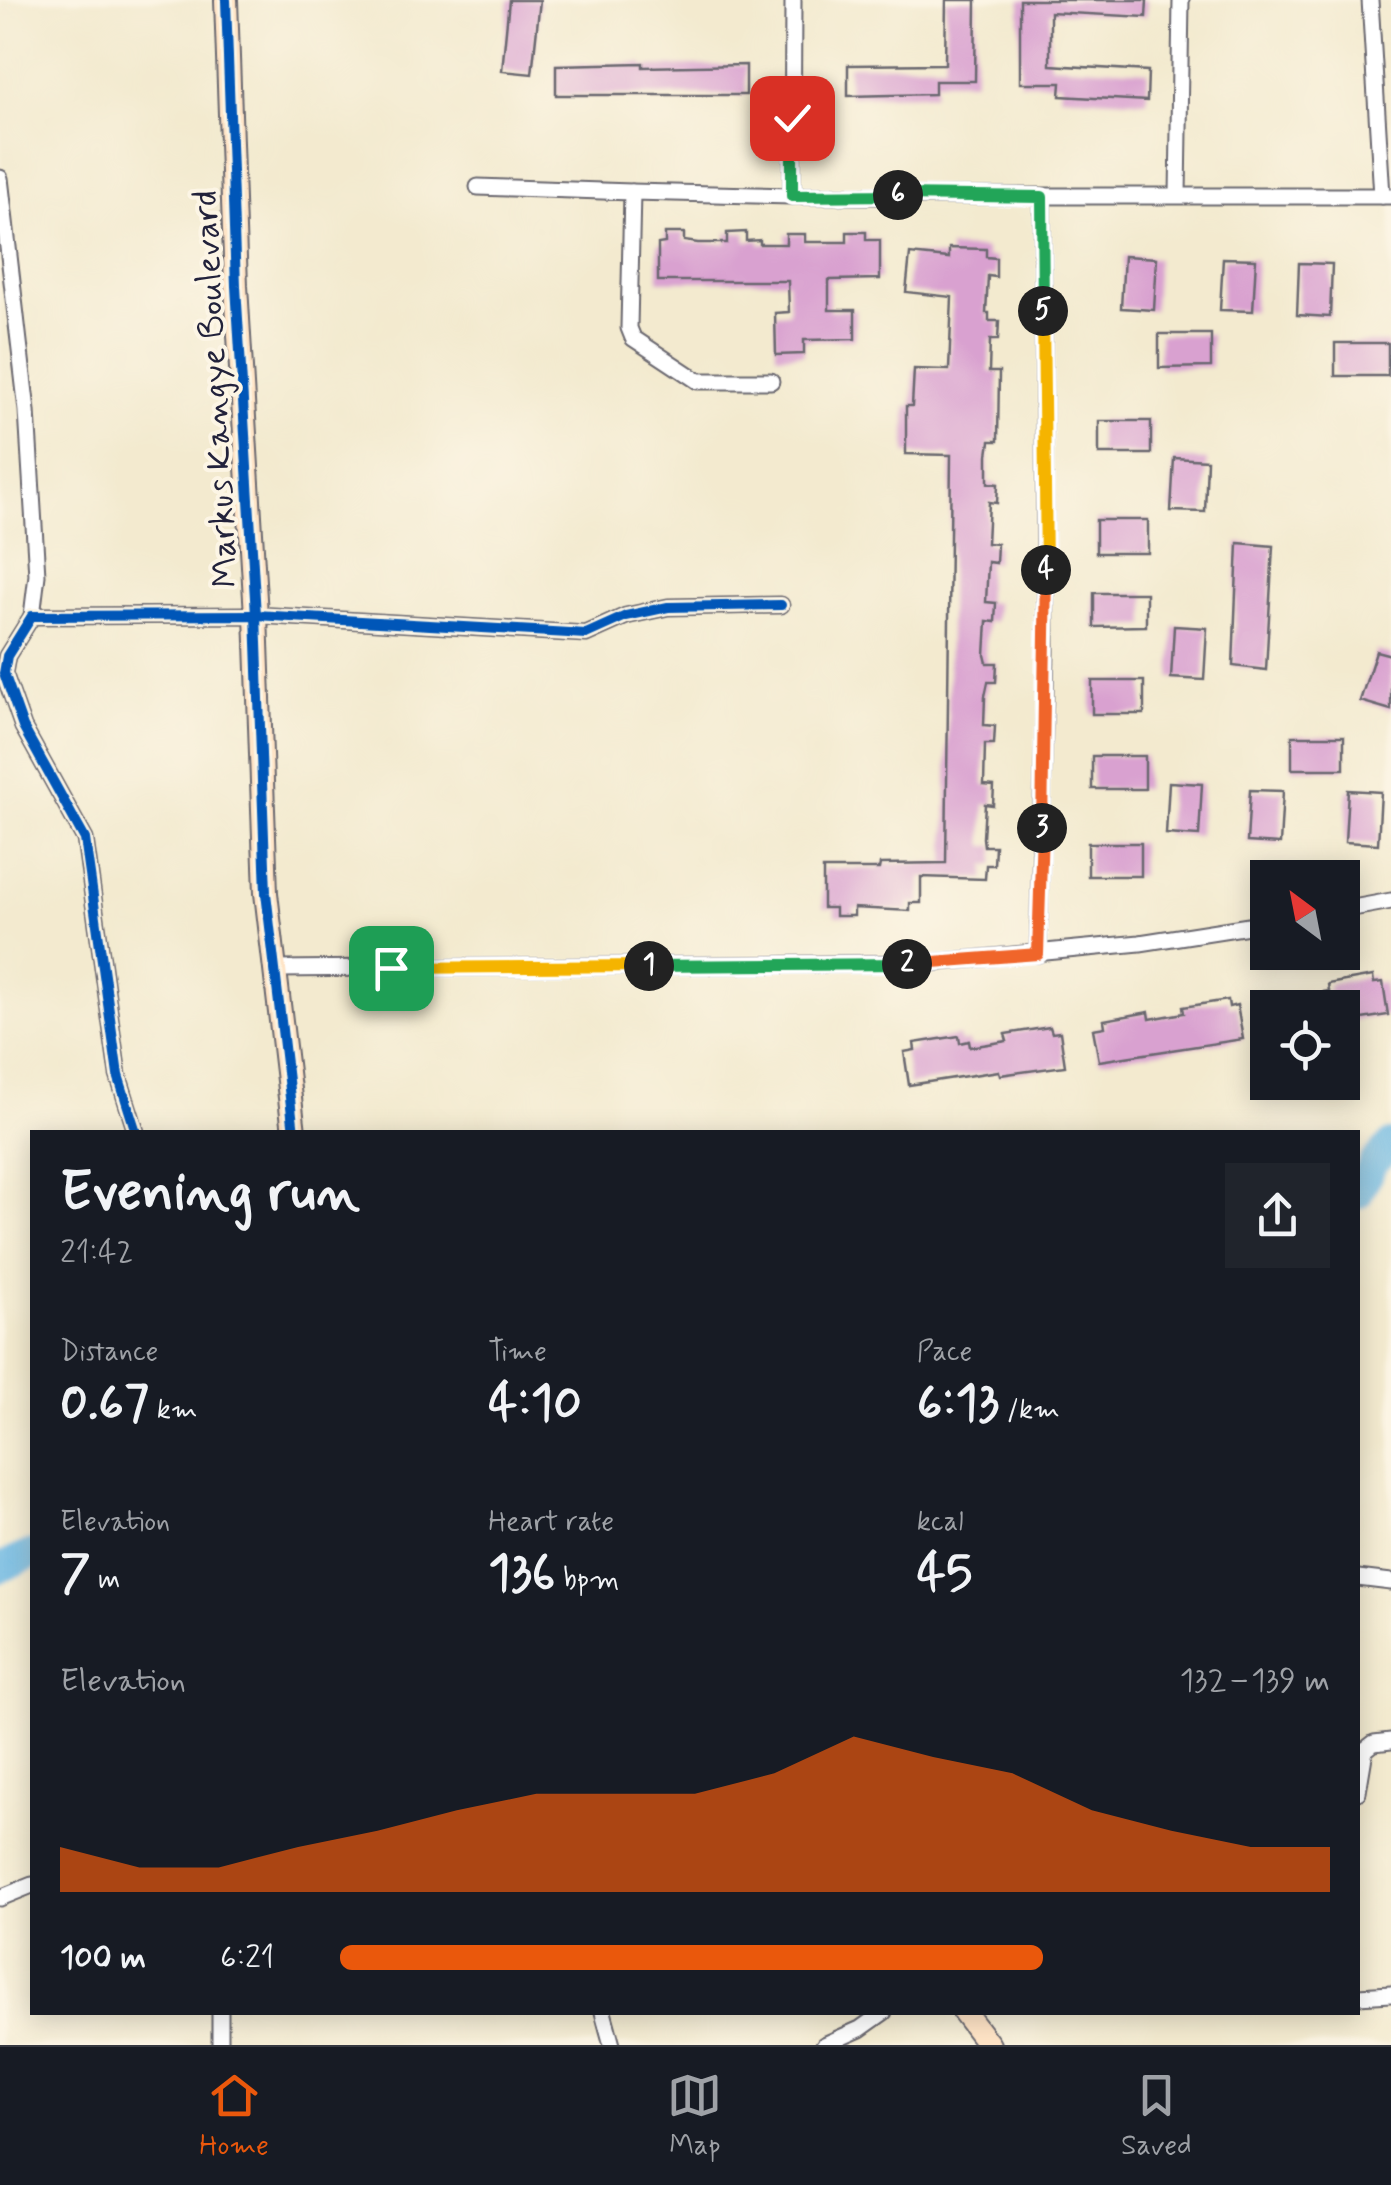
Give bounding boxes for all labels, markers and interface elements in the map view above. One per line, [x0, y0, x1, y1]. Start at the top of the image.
pin [750, 76, 835, 161]
icon: check [765, 91, 820, 146]
pin: 6 [873, 170, 923, 220]
text: 6 [891, 176, 905, 213]
street label: Markus Kangye Boulevard [183, 189, 249, 589]
pin: 5 [1018, 286, 1068, 336]
text: 5 [1035, 292, 1051, 329]
pin: 4 [1021, 545, 1071, 595]
text: 4 [1038, 551, 1054, 588]
pin: 3 [1017, 803, 1067, 853]
text: 3 [1036, 809, 1048, 846]
north arrow [1250, 860, 1360, 970]
map controls [1250, 860, 1360, 1100]
pin [349, 926, 434, 1011]
pin: 2 [882, 939, 932, 989]
icon: arrive [364, 941, 419, 996]
pin: 1 [624, 941, 674, 991]
text: 2 [900, 945, 914, 982]
text: 1 [643, 947, 655, 984]
button: locate [1250, 990, 1360, 1100]
text: Evening run [60, 1158, 360, 1230]
button: share [1225, 1163, 1330, 1268]
text: 21:42 [60, 1232, 134, 1274]
text: Distance [60, 1334, 158, 1371]
text: Time [488, 1334, 547, 1371]
text: Pace [917, 1334, 972, 1371]
text: 0.67 [60, 1371, 149, 1437]
text: 4:10 [488, 1371, 582, 1437]
text: 6:13 [917, 1371, 999, 1437]
text: km [149, 1392, 198, 1429]
text: /km [999, 1392, 1060, 1429]
text: Elevation [60, 1504, 170, 1541]
text: Heart rate [488, 1504, 614, 1541]
text: kcal [917, 1504, 964, 1541]
text: 7 [60, 1541, 90, 1607]
text: 136 [488, 1541, 555, 1607]
text: 45 [917, 1541, 972, 1607]
text: m [90, 1562, 120, 1599]
text: bpm [555, 1562, 619, 1599]
text: Elevation [60, 1660, 186, 1702]
text: 132–139 m [1180, 1660, 1330, 1702]
text: 100 m [60, 1937, 146, 1979]
text: 6:21 [220, 1937, 274, 1979]
tab: Home [199, 2068, 269, 2165]
tab: Map [667, 2068, 722, 2165]
tab: Saved [1121, 2068, 1192, 2165]

